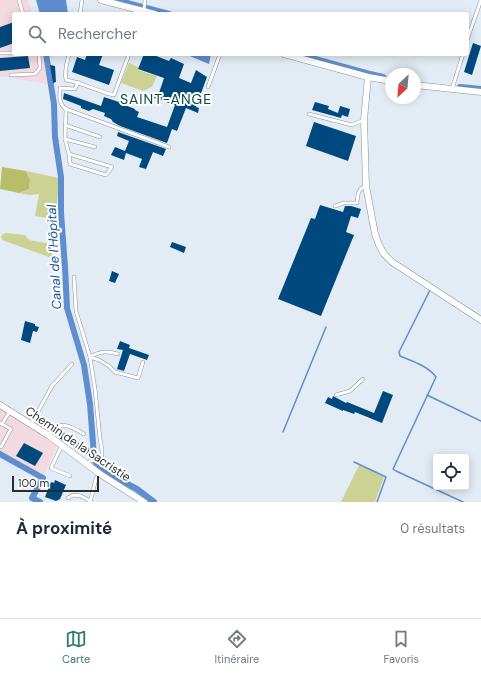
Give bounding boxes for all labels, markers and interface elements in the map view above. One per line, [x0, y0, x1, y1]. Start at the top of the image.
search box [12, 12, 469, 56]
icon: search [26, 23, 48, 45]
text: Rechercher [58, 24, 137, 44]
north arrow [385, 68, 421, 104]
district label: SAINT-ANGE [120, 90, 212, 108]
water label: Canal de l'Hôpital [43, 203, 65, 310]
street label: Chemin de la Sacristie [22, 403, 134, 485]
map controls [433, 454, 469, 490]
button: locate [433, 454, 469, 490]
scale bar [12, 474, 99, 493]
text: 100 m [18, 476, 49, 490]
text: À proximité [16, 517, 112, 539]
text: 0 résultats [400, 520, 465, 537]
tab: Carte [62, 628, 90, 666]
tab: Itinéraire [214, 628, 259, 666]
tab: Favoris [383, 628, 419, 666]

